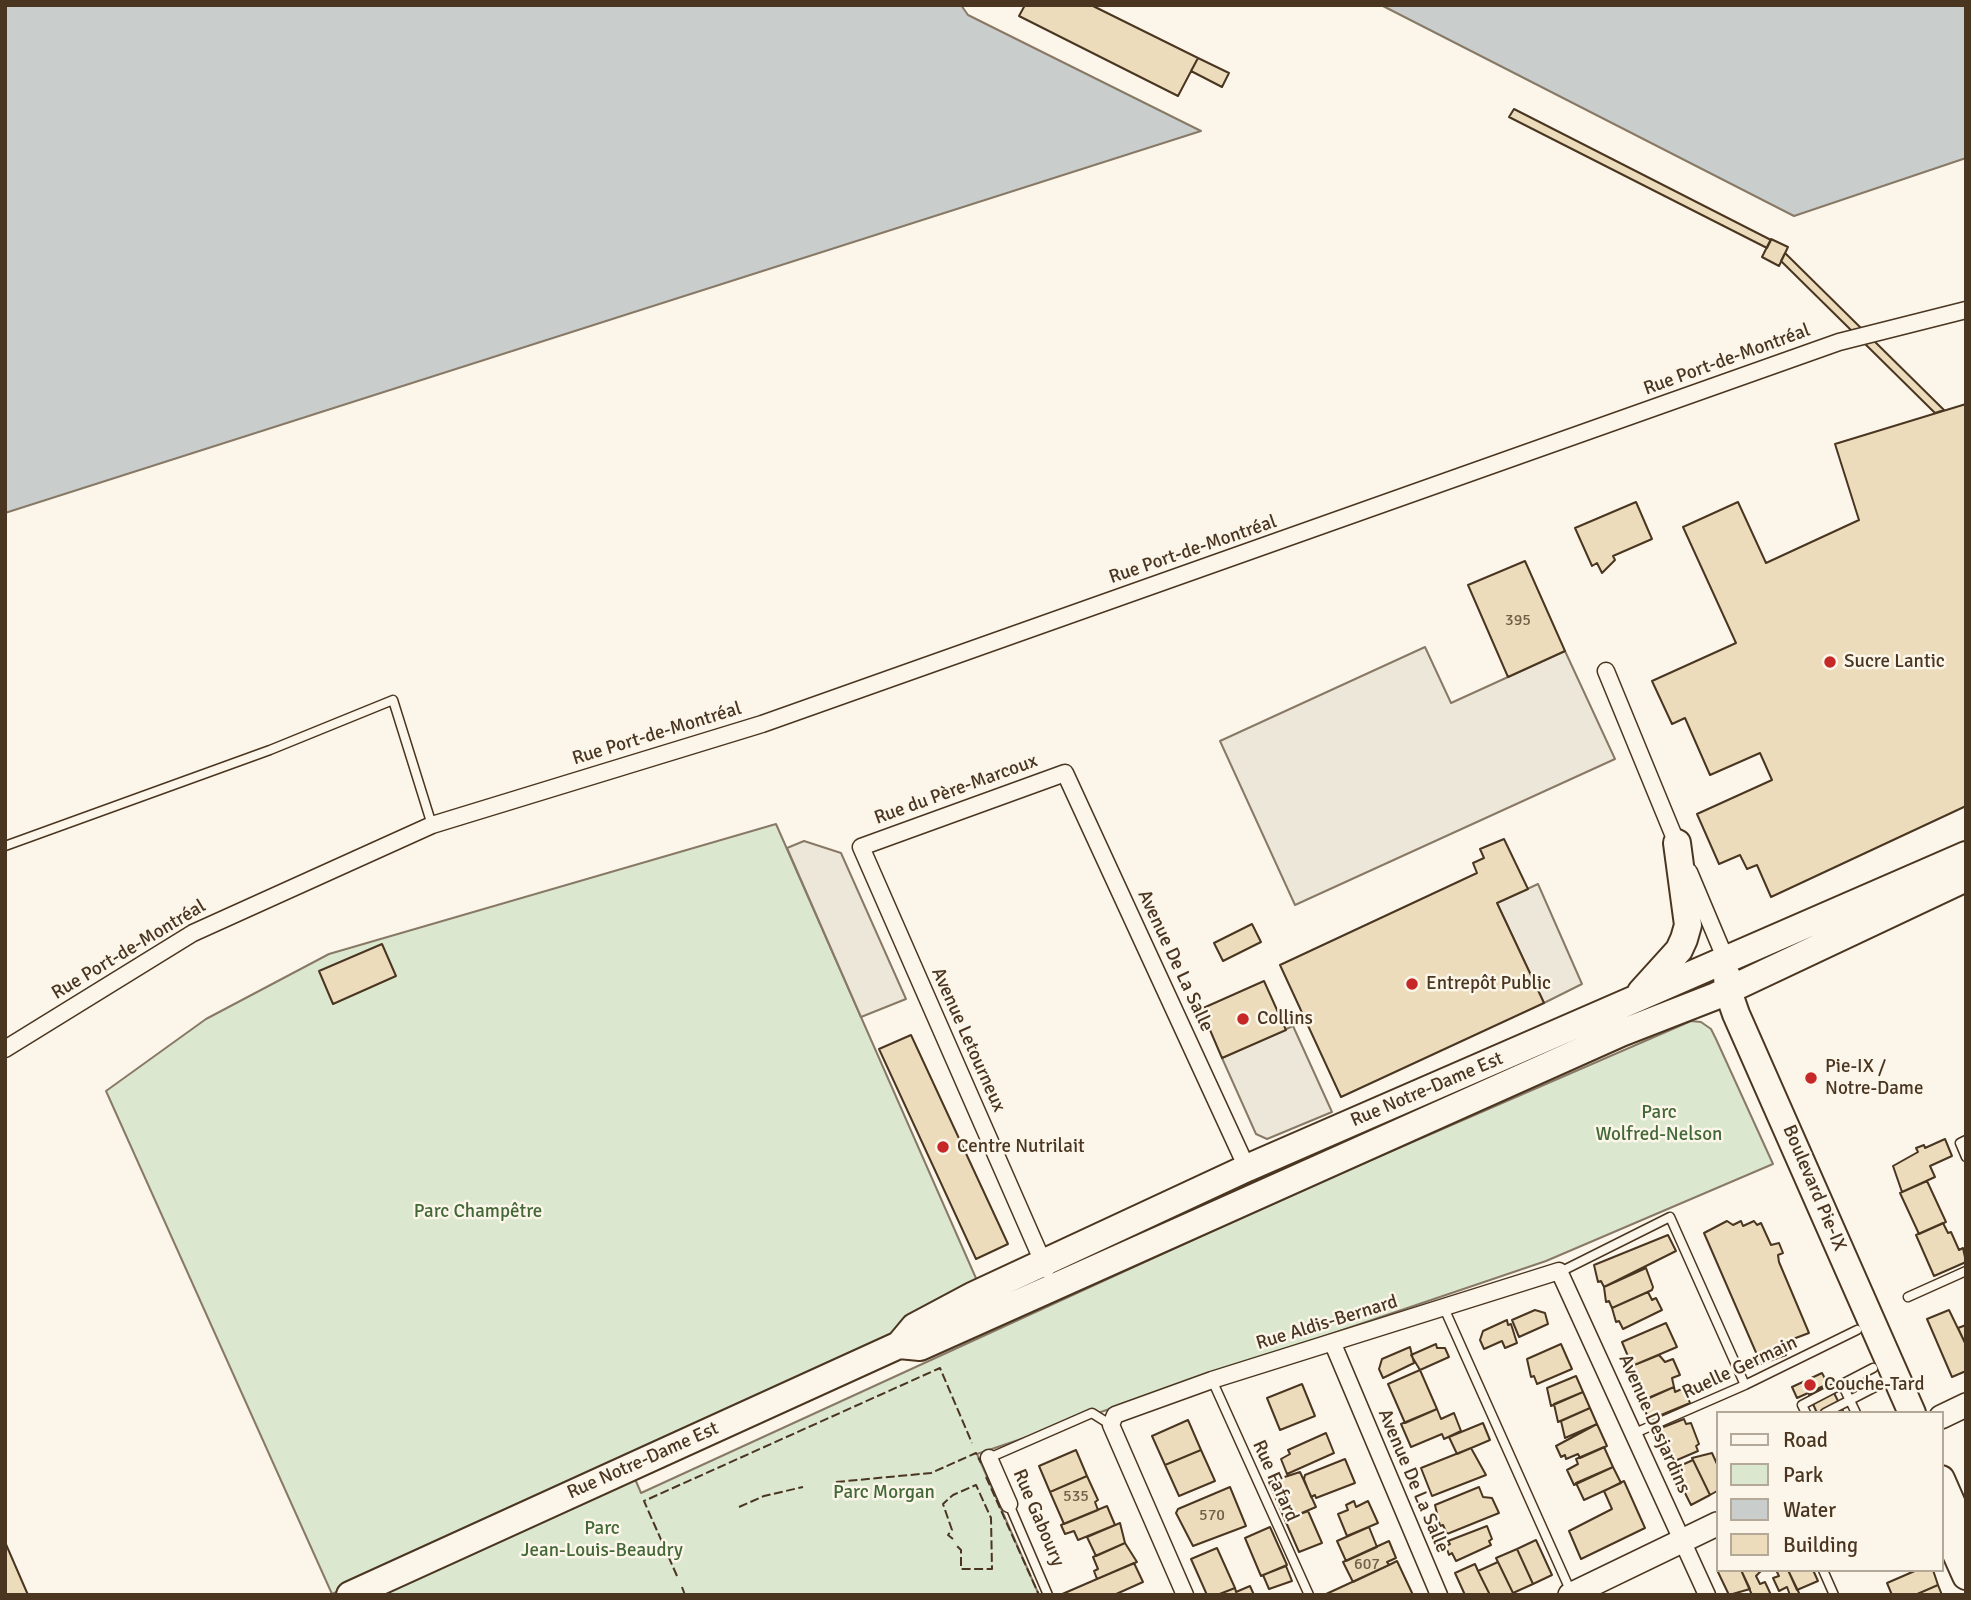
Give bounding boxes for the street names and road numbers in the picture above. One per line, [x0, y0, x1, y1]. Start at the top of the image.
street label: Rue Port-de-Montréal [1641, 319, 1813, 401]
street label: Rue Port-de-Montréal [1106, 511, 1280, 589]
street label: Rue Port-de-Montréal [570, 697, 744, 771]
street label: Rue du Père-Marcoux [871, 750, 1041, 830]
street label: Avenue De La Salle [1132, 887, 1218, 1035]
street label: Rue Port-de-Montréal [48, 895, 210, 1005]
street label: Avenue Letourneux [926, 964, 1010, 1116]
street label: Rue Notre-Dame Est [1347, 1048, 1507, 1132]
street label: Boulevard Pie-IX [1777, 1122, 1851, 1254]
street label: Rue Aldis-Bernard [1253, 1291, 1401, 1355]
street label: Ruelle Germain [1679, 1331, 1801, 1405]
street label: Avenue Desjardins [1613, 1351, 1695, 1497]
street label: Avenue De La Salle [1372, 1406, 1454, 1556]
street label: Rue Notre-Dame Est [564, 1417, 722, 1505]
street label: Rue Fafard [1247, 1437, 1303, 1525]
street label: Rue Gaboury [1007, 1466, 1069, 1570]

